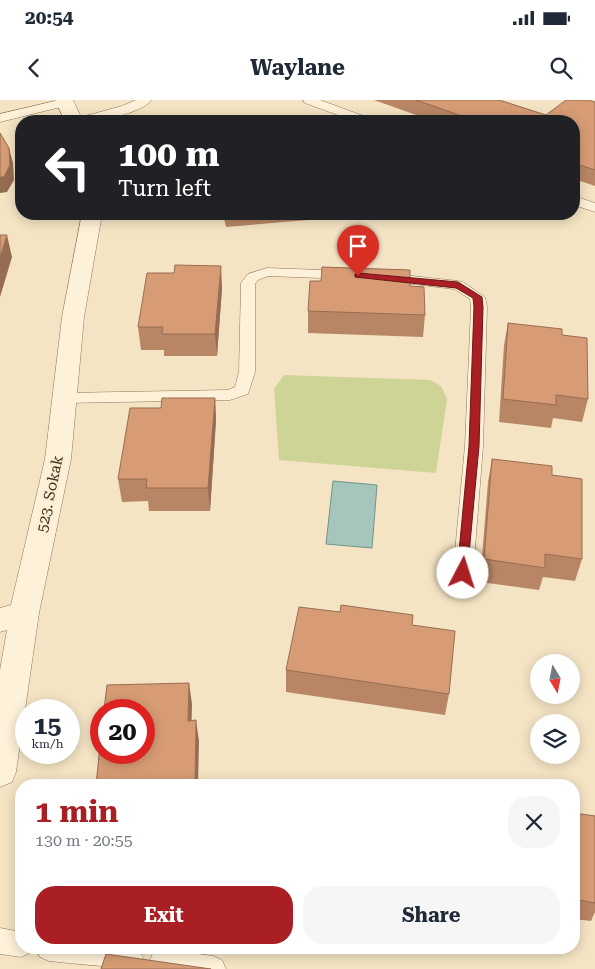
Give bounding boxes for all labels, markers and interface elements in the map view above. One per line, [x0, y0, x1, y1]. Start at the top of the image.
text: 20:54 [25, 6, 74, 29]
icon: back [20, 54, 48, 82]
icon: search [547, 54, 575, 82]
text: Waylane [250, 55, 345, 80]
text: 100 m [118, 134, 219, 175]
icon: left [35, 135, 100, 200]
text: Turn left [118, 176, 211, 201]
pin [337, 225, 379, 276]
icon: arrive [344, 232, 372, 260]
street label: 523. Sokak [33, 453, 67, 534]
position arrow [436, 546, 488, 598]
north arrow [530, 654, 580, 704]
map controls [530, 654, 580, 764]
speed limit sign: 20 [90, 699, 155, 764]
text: 15 [33, 711, 62, 740]
button: layers [530, 714, 580, 764]
text: km/h [31, 737, 64, 751]
text: 1 min [35, 794, 118, 829]
button: close [508, 796, 560, 848]
text: 130 m · 20:55 [35, 831, 133, 850]
button: Exit [35, 886, 293, 944]
button: Share [303, 886, 560, 944]

